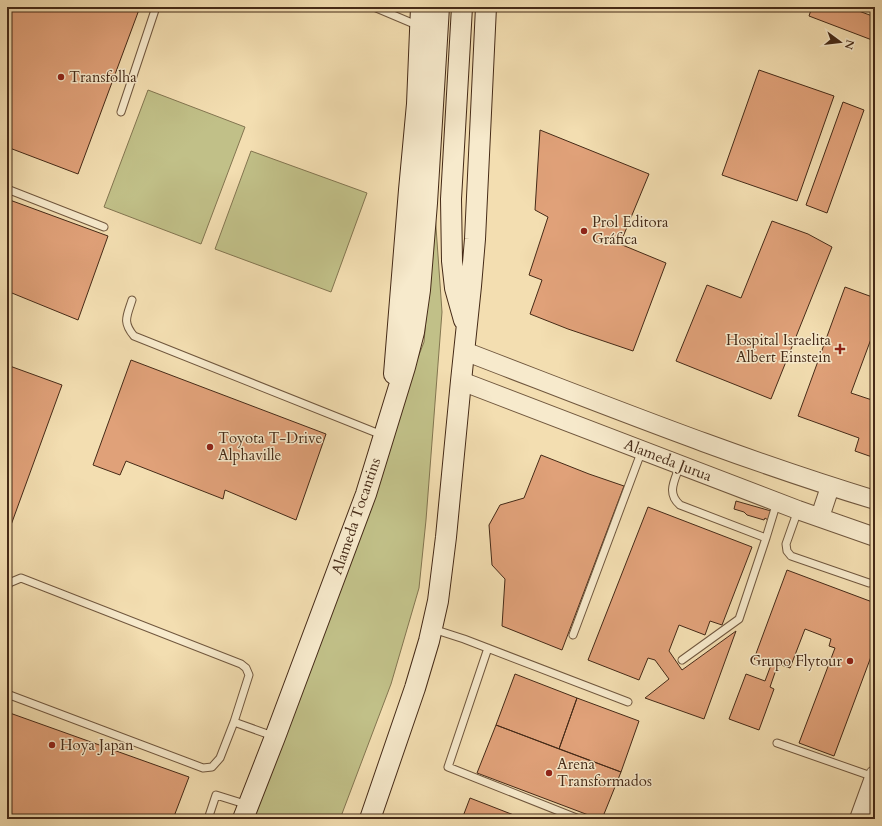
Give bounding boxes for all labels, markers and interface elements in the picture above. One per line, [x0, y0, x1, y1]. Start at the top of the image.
north arrow [820, 22, 860, 62]
text: N [841, 38, 858, 51]
place label: Transfolha [69, 67, 137, 87]
marker: Transfolha [56, 72, 66, 82]
place label: Prol Editora Gráfica [592, 212, 669, 249]
marker: Prol Editora Gráfica [579, 226, 589, 236]
place label: Hospital Israelita Albert Einstein [726, 330, 832, 367]
marker: Hospital Israelita Albert Einstein [834, 343, 846, 355]
place label: Toyota T-Drive Alphaville [218, 428, 323, 465]
street label: Alameda Jurua [621, 434, 715, 486]
marker: Toyota T-Drive Alphaville [205, 442, 215, 452]
street label: Alameda Tocantins [327, 455, 385, 577]
place label: Grupo Flytour [749, 651, 843, 671]
marker: Grupo Flytour [845, 656, 855, 666]
place label: Hoya Japan [60, 735, 134, 755]
marker: Hoya Japan [47, 740, 57, 750]
place label: Arena Transformados [557, 754, 652, 791]
marker: Arena Transformados [544, 768, 554, 778]

